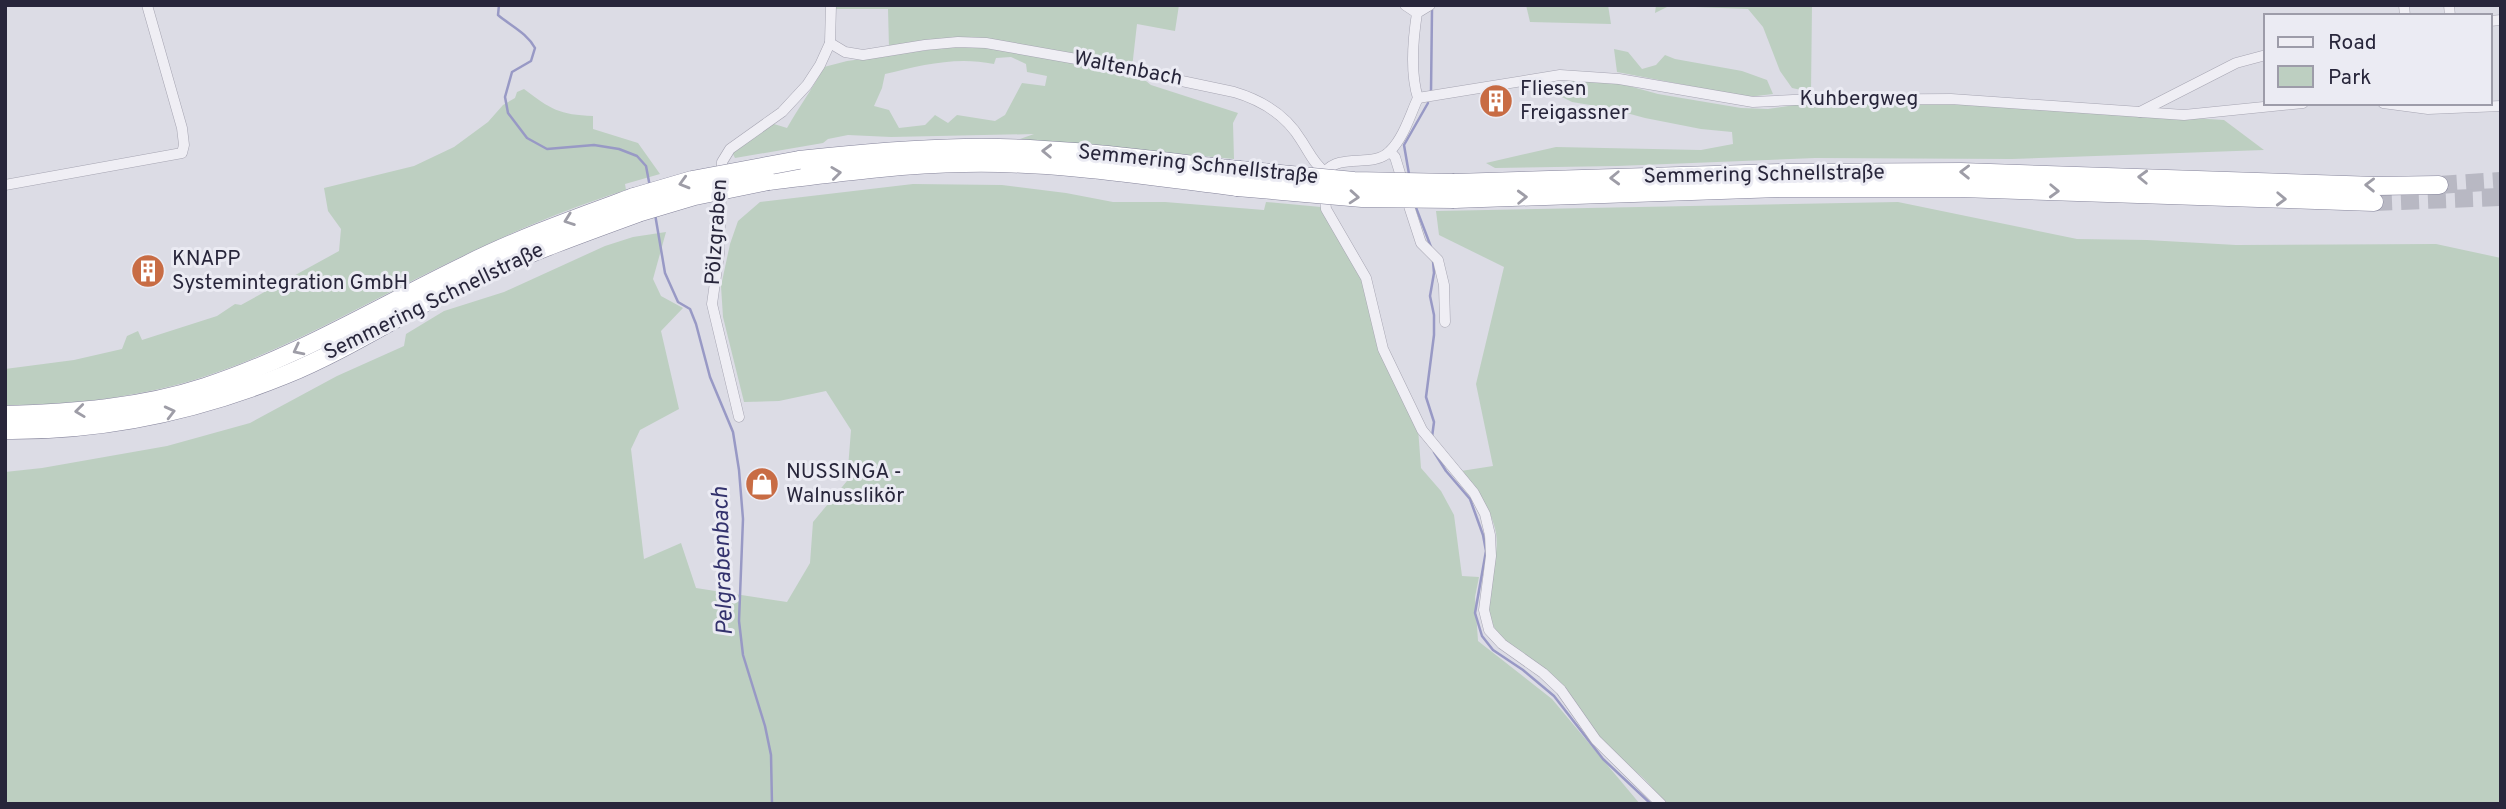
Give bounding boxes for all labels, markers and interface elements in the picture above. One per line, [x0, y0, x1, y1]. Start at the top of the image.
legend [2264, 14, 2492, 105]
text: Road [2328, 30, 2377, 57]
street label: Waltenbach [1071, 45, 1185, 93]
text: Park [2328, 65, 2371, 92]
place label: Fliesen Freigassner [1520, 76, 1629, 127]
building icon: Fliesen Freigassner [1477, 82, 1515, 120]
street label: Kuhbergweg [1800, 86, 1918, 113]
street label: Semmering Schnellstraße [1077, 139, 1319, 191]
one-way arrow [1041, 143, 1052, 158]
street label: Semmering Schnellstraße [1643, 159, 1885, 191]
one-way arrow [1959, 164, 1970, 180]
one-way arrow [830, 165, 842, 180]
one-way arrow [1609, 170, 1620, 185]
one-way arrow [2137, 170, 2148, 185]
one-way arrow [679, 175, 691, 189]
street label: Pölzgraben [700, 178, 734, 286]
one-way arrow [2365, 178, 2376, 193]
one-way arrow [2049, 184, 2060, 199]
one-way arrow [1349, 189, 1360, 204]
one-way arrow [1517, 190, 1528, 205]
one-way arrow [2276, 191, 2287, 206]
one-way arrow [564, 212, 576, 226]
street label: Semmering Schnellstraße [320, 237, 548, 367]
place label: KNAPP Systemintegration GmbH [172, 246, 408, 297]
building icon: KNAPP Systemintegration GmbH [129, 252, 167, 290]
one-way arrow [293, 342, 305, 355]
one-way arrow [74, 403, 86, 418]
one-way arrow [164, 406, 176, 420]
place label: NUSSINGA - Walnusslikör [786, 459, 904, 510]
shop icon: NUSSINGA - Walnusslikör [743, 465, 781, 503]
water label: Pelgrabenbach [707, 486, 741, 636]

